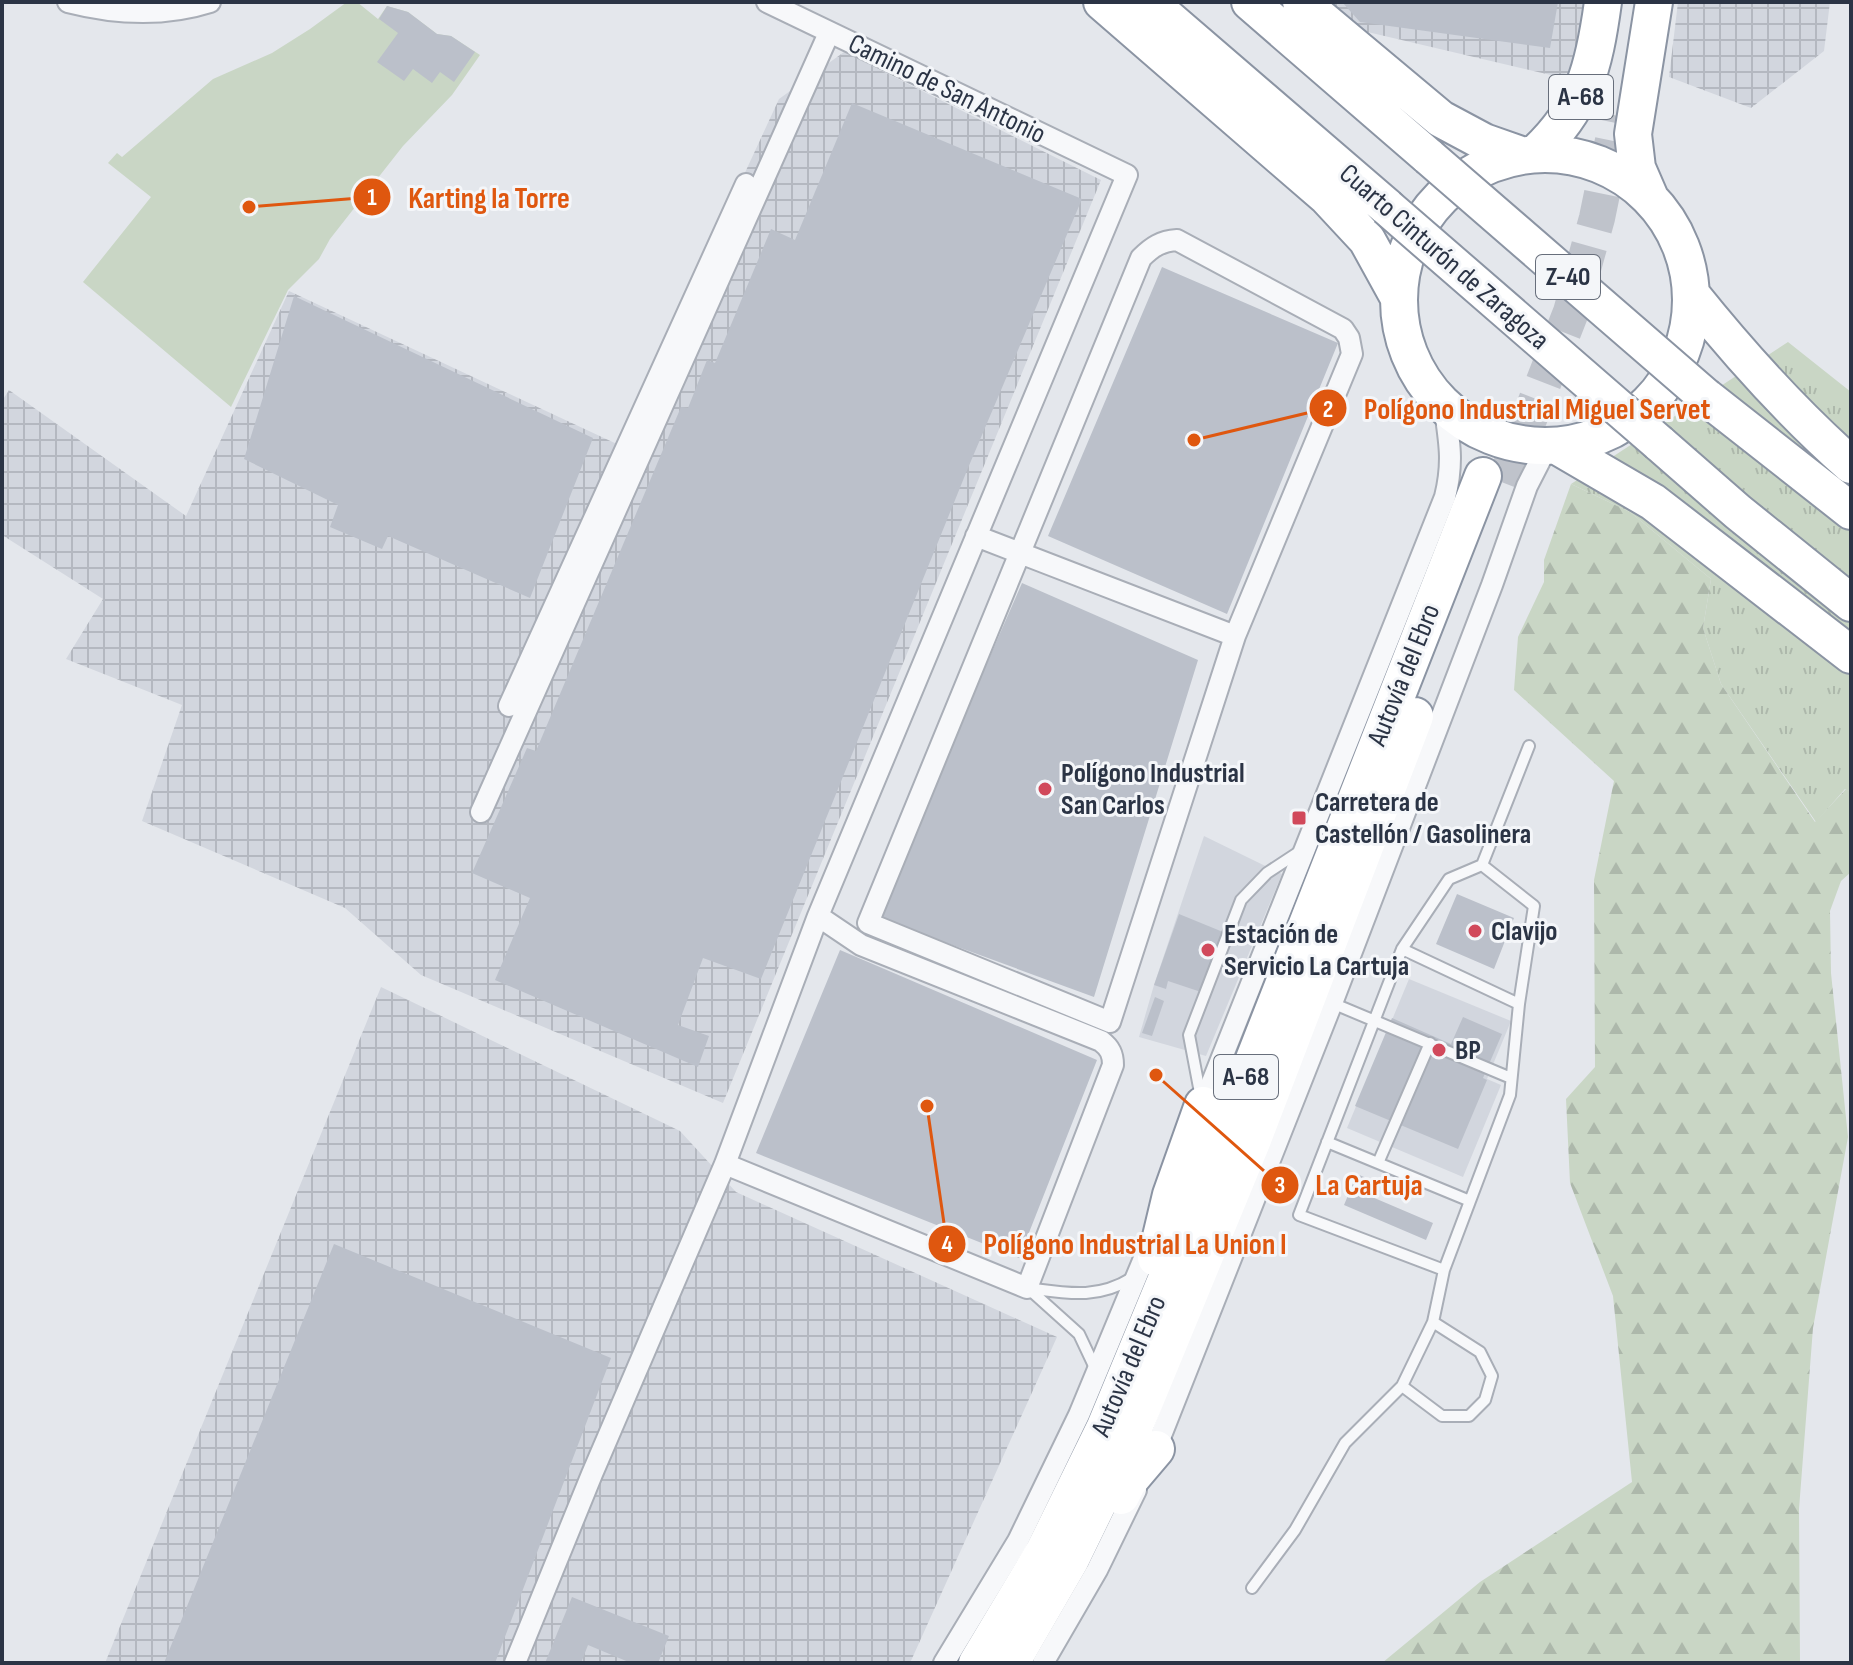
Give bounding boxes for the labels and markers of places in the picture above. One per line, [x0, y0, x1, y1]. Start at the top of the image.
callout: Karting la Torre [352, 170, 585, 224]
callout: Polígono Industrial Miguel Servet [1308, 381, 1726, 435]
place label: Polígono Industrial San Carlos [1061, 757, 1245, 822]
marker: Polígono Industrial San Carlos [1036, 780, 1054, 798]
place label: Carretera de Castellón / Gasolinera [1315, 786, 1531, 851]
marker: Carretera de Castellón / Gasolinera [1290, 809, 1308, 827]
place label: Clavijo [1491, 915, 1558, 948]
place label: Estación de Servicio La Cartuja [1224, 918, 1409, 983]
marker: Clavijo [1466, 922, 1484, 940]
marker: Estación de Servicio La Cartuja [1199, 941, 1217, 959]
place label: BP [1455, 1034, 1481, 1067]
marker: BP [1430, 1041, 1448, 1059]
callout: La Cartuja [1260, 1158, 1439, 1212]
callout: Polígono Industrial La Union I [927, 1217, 1302, 1271]

